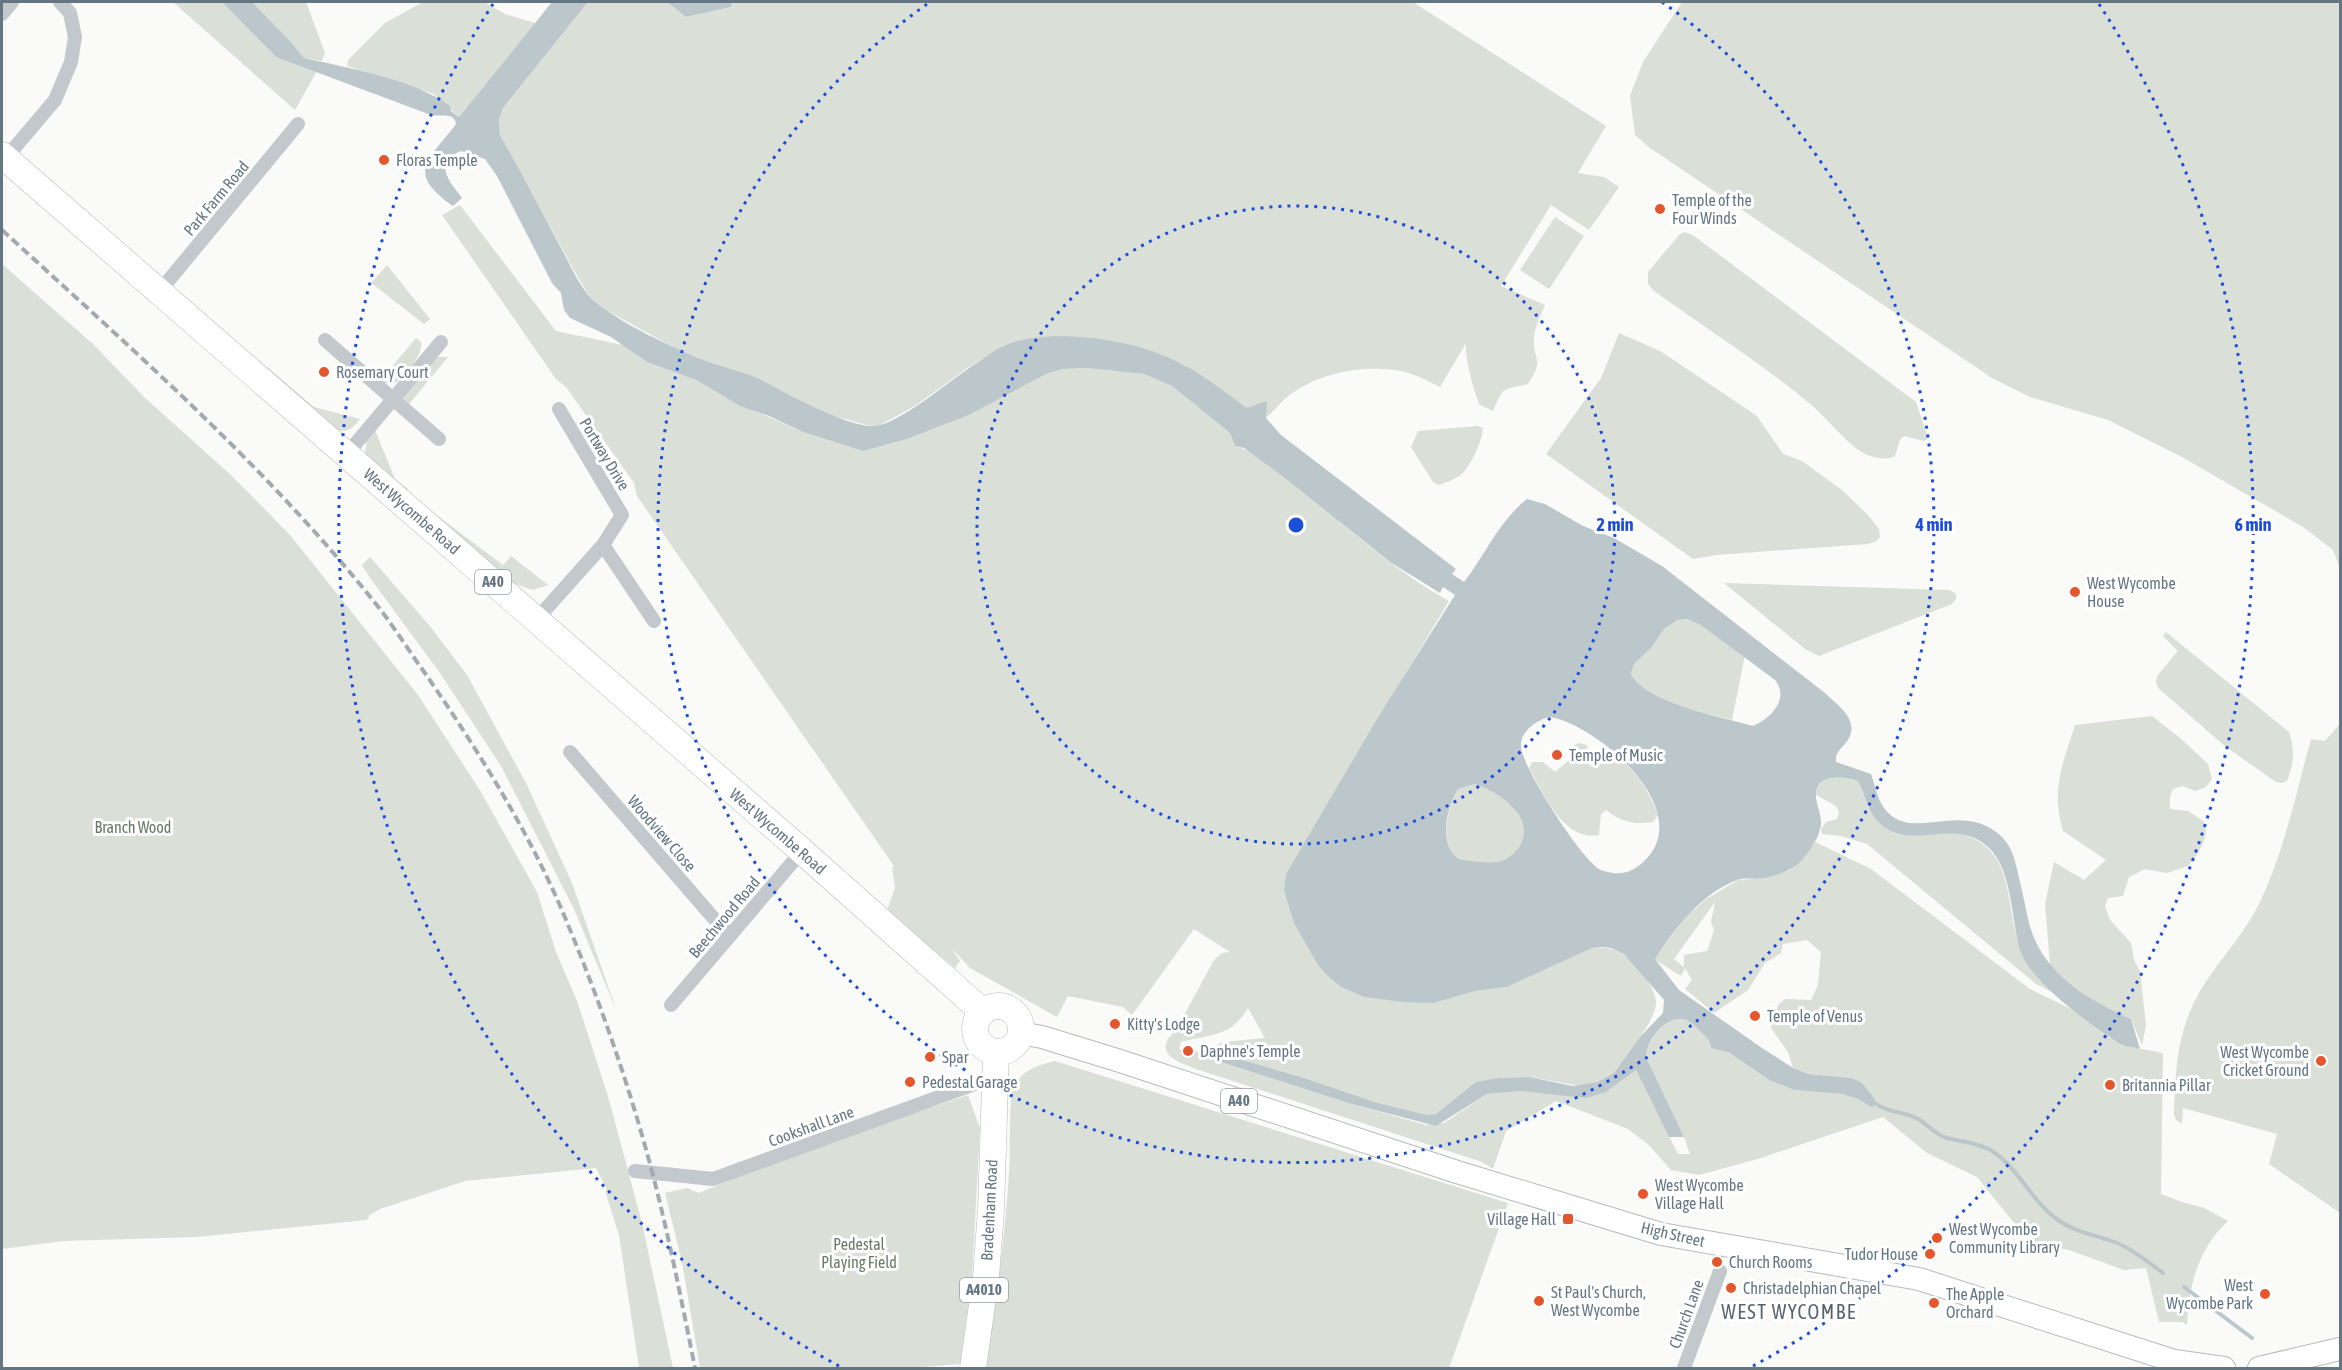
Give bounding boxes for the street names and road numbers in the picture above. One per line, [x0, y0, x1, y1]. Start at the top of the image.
street label: Park Farm Road [180, 157, 252, 239]
street label: Portway Drive [576, 415, 634, 494]
street label: West Wycombe Road [360, 464, 464, 558]
road number: A40 [475, 570, 511, 594]
street label: West Wycombe Road [726, 784, 830, 878]
street label: Woodview Close [624, 791, 700, 875]
street label: Beechwood Road [685, 873, 763, 961]
road number: A40 [1221, 1089, 1257, 1113]
street label: Cookshall Lane [766, 1102, 856, 1150]
street label: Bradenham Road [977, 1159, 1001, 1261]
street label: High Street [1639, 1218, 1707, 1251]
street label: Church Lane [1665, 1277, 1707, 1351]
road number: A4010 [960, 1278, 1008, 1302]

